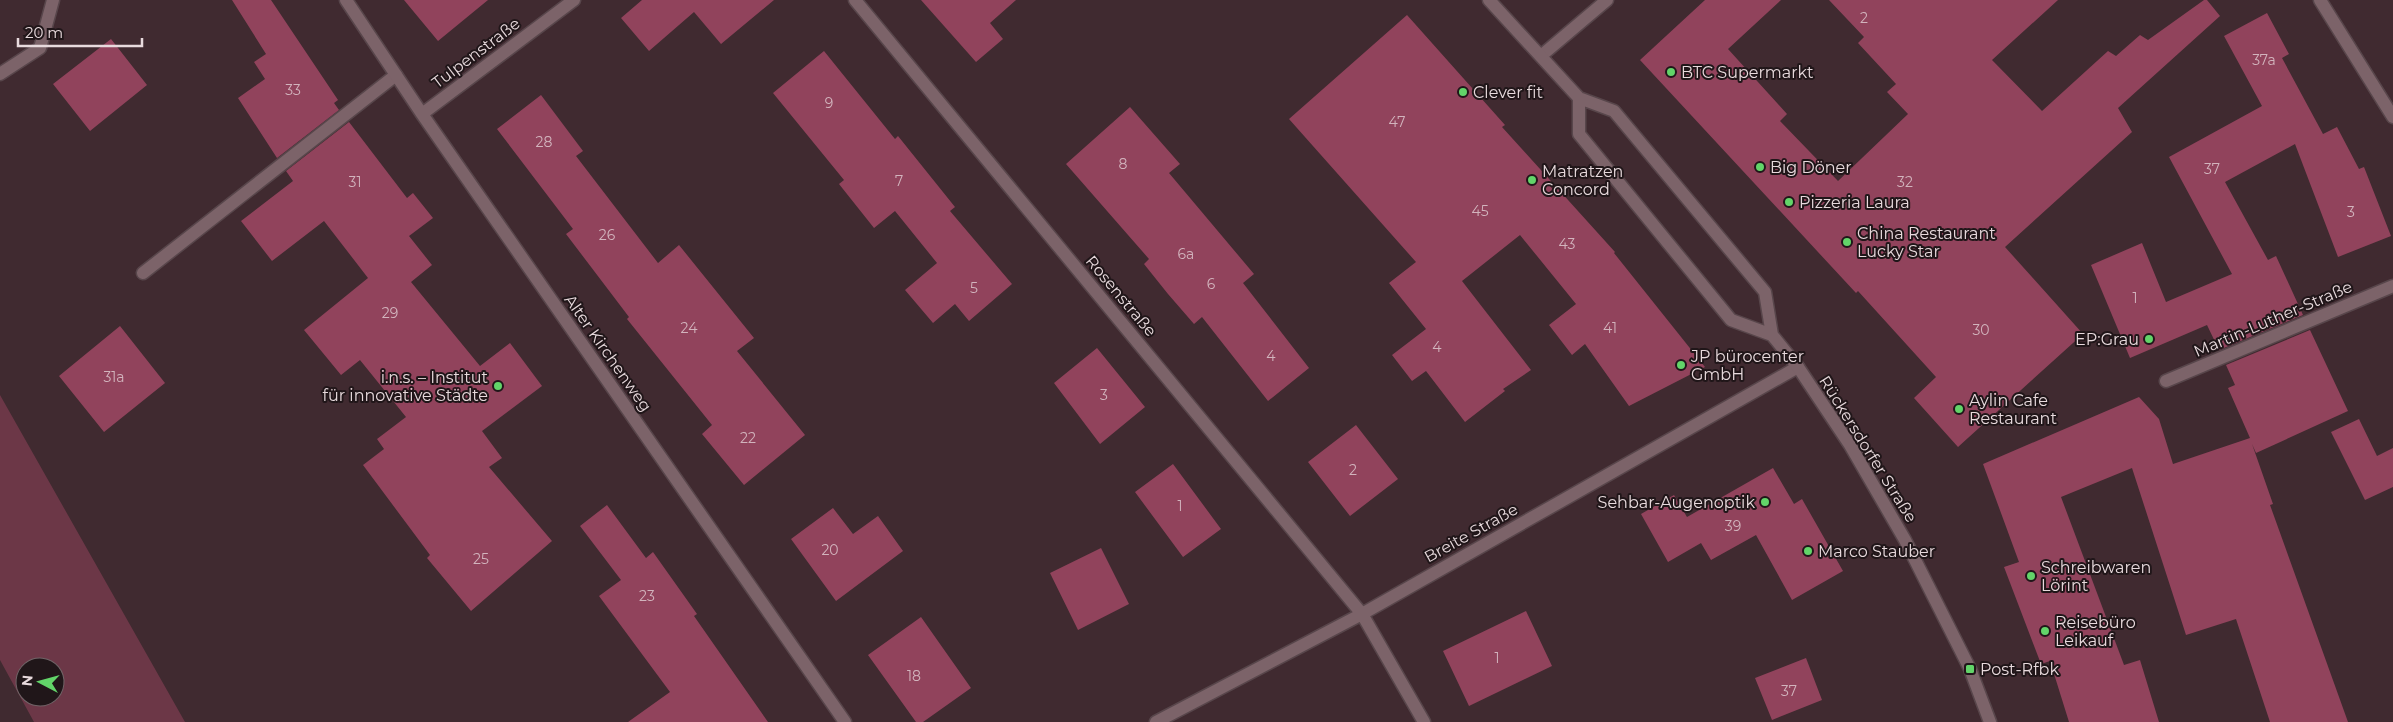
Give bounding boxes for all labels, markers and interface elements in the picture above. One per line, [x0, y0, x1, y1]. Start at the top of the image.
house number: 2 [1860, 9, 1868, 27]
street label: Tulpenstraße [428, 14, 524, 92]
scale bar [18, 15, 141, 47]
text: 20 m [25, 23, 63, 42]
house number: 37a [2252, 51, 2276, 69]
place label: BTC Supermarkt [1681, 63, 1814, 82]
marker: BTC Supermarkt [1665, 66, 1677, 78]
house number: 33 [285, 81, 301, 99]
place label: Clever fit [1473, 83, 1544, 102]
marker: Clever fit [1457, 86, 1469, 98]
house number: 9 [825, 94, 833, 112]
house number: 47 [1389, 113, 1405, 131]
house number: 28 [536, 133, 553, 151]
house number: 8 [1119, 155, 1128, 173]
place label: Big Döner [1770, 158, 1852, 177]
house number: 37 [2204, 160, 2220, 178]
marker: Big Döner [1754, 161, 1766, 173]
place label: Matratzen Concord [1542, 162, 1623, 199]
house number: 7 [895, 172, 903, 190]
house number: 31 [349, 173, 361, 191]
house number: 32 [1897, 173, 1913, 191]
marker: Matratzen Concord [1526, 174, 1538, 186]
place label: Pizzeria Laura [1799, 193, 1910, 212]
marker: Pizzeria Laura [1783, 196, 1795, 208]
house number: 45 [1471, 202, 1489, 220]
house number: 3 [2347, 203, 2355, 221]
place label: China Restaurant Lucky Star [1857, 224, 1996, 261]
house number: 26 [599, 226, 616, 244]
house number: 43 [1559, 235, 1576, 253]
marker: China Restaurant Lucky Star [1841, 236, 1853, 248]
house number: 6a [1178, 245, 1194, 263]
street label: Rosenstraße [1082, 252, 1160, 340]
house number: 6 [1207, 275, 1216, 293]
street label: Martin-Luther-Straße [2191, 277, 2355, 361]
house number: 5 [970, 279, 978, 297]
house number: 1 [2132, 289, 2138, 307]
street label: Alter Kirchenweg [561, 291, 655, 415]
house number: 29 [382, 304, 398, 322]
house number: 24 [681, 319, 698, 337]
house number: 41 [1603, 319, 1617, 337]
house number: 30 [1972, 321, 1990, 339]
place label: EP:Grau [2075, 330, 2139, 349]
marker: EP:Grau [2143, 333, 2155, 345]
house number: 4 [1432, 338, 1442, 356]
house number: 4 [1266, 347, 1276, 365]
place label: JP bürocenter GmbH [1690, 347, 1804, 384]
marker: JP bürocenter GmbH [1675, 359, 1687, 371]
house number: 31a [103, 368, 125, 386]
place label: i.n.s. – Institut für innovative Städte [323, 368, 488, 405]
street label: Rückersdorfer Straße [1815, 372, 1921, 526]
marker: i.n.s. – Institut für innovative Städte [492, 380, 504, 392]
house number: 3 [1100, 386, 1108, 404]
place label: Aylin Cafe Restaurant [1969, 391, 2057, 428]
marker: Aylin Cafe Restaurant [1953, 403, 1965, 415]
house number: 22 [740, 429, 756, 447]
house number: 2 [1349, 461, 1357, 479]
place label: Sehbar-Augenoptik [1598, 493, 1755, 512]
marker: Sehbar-Augenoptik [1759, 496, 1771, 508]
house number: 1 [1177, 497, 1183, 515]
street label: Breite Straße [1421, 499, 1521, 567]
house number: 39 [1725, 517, 1741, 535]
house number: 20 [821, 541, 839, 559]
place label: Marco Stauber [1818, 542, 1935, 561]
marker: Marco Stauber [1802, 545, 1814, 557]
house number: 25 [473, 550, 489, 568]
place label: Schreibwaren Lörint [2041, 558, 2151, 595]
marker: Schreibwaren Lörint [2025, 570, 2037, 582]
house number: 23 [639, 587, 655, 605]
place label: Reisebüro Leikauf [2055, 613, 2136, 650]
marker: Reisebüro Leikauf [2039, 625, 2051, 637]
house number: 1 [1494, 649, 1500, 667]
north arrow [15, 657, 65, 707]
place label: Post-Rfbk [1980, 660, 2059, 679]
marker: Post-Rfbk [1964, 663, 1976, 675]
house number: 18 [907, 667, 921, 685]
text: N [18, 674, 37, 687]
house number: 37 [1781, 682, 1797, 700]

